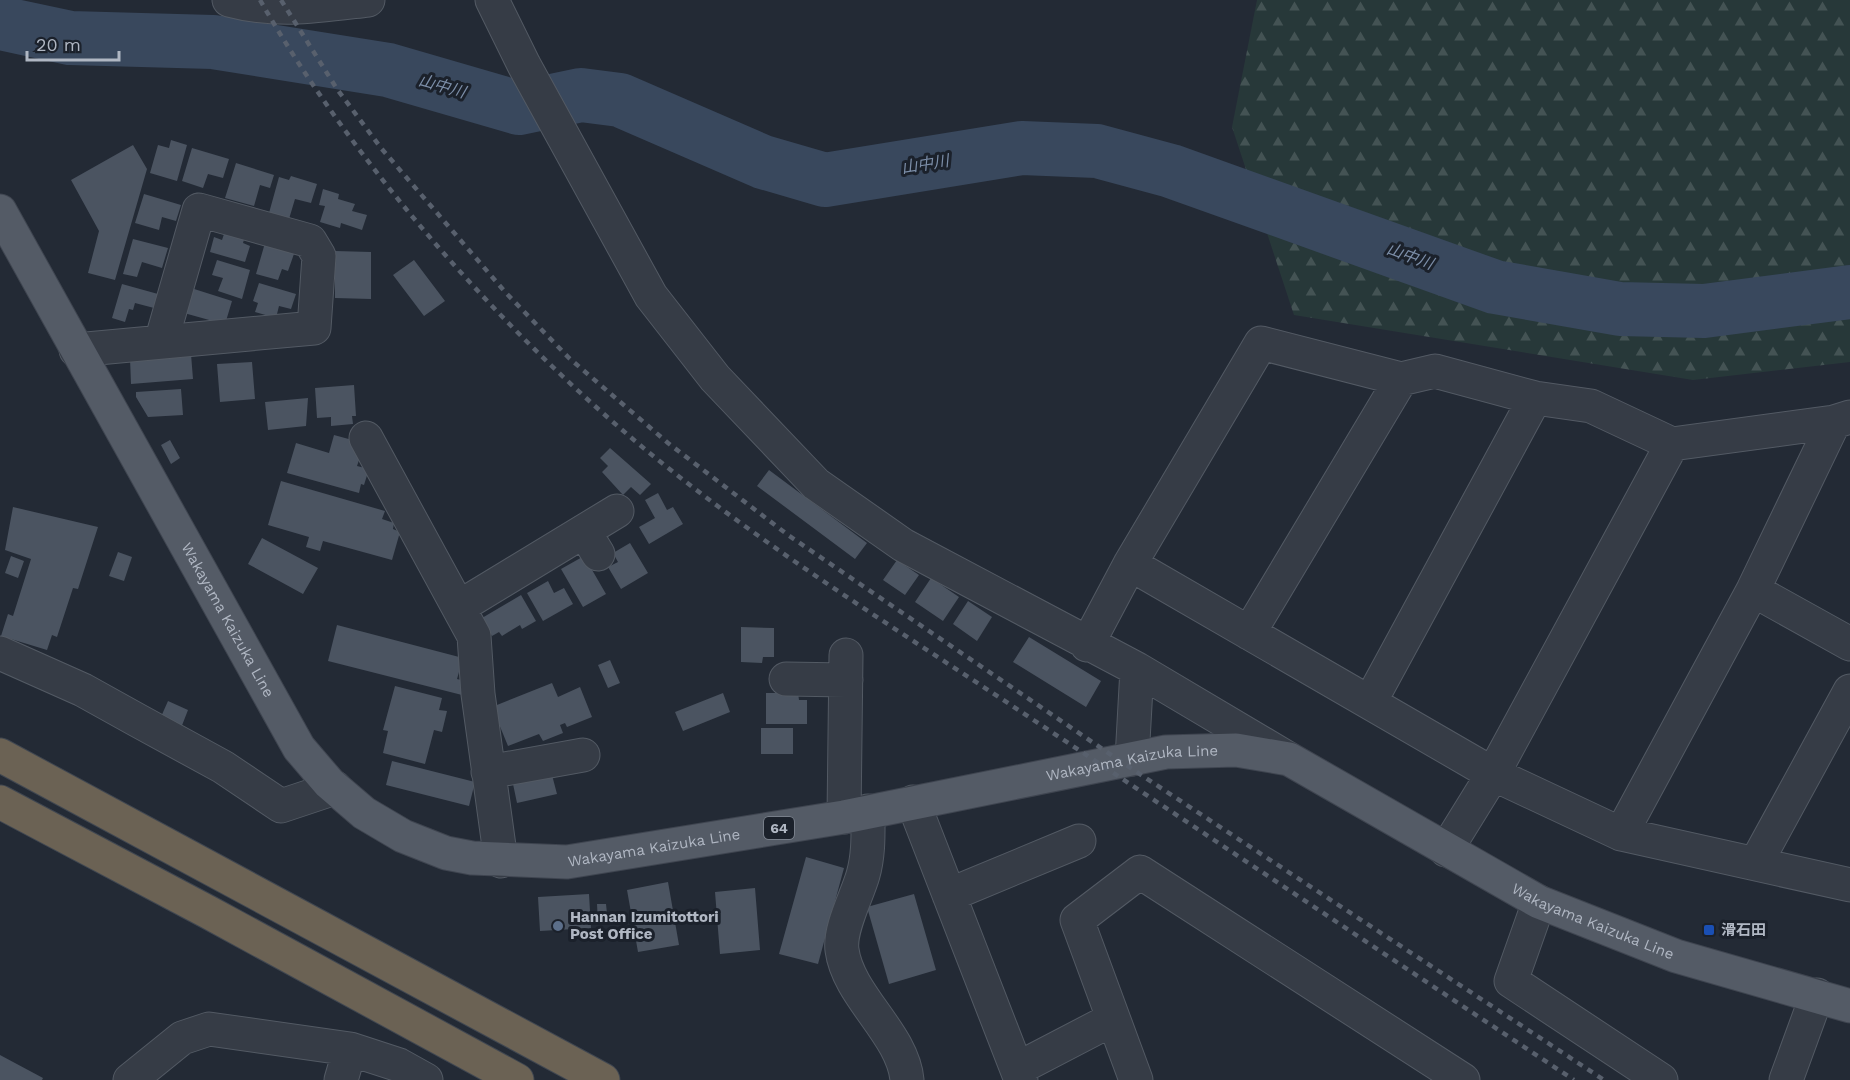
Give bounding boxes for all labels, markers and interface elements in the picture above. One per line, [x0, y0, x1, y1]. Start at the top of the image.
scale bar [27, 24, 118, 62]
text: 20 m [36, 34, 81, 55]
water label: 山中川 [416, 70, 470, 102]
water label: 山中川 [900, 151, 952, 177]
water label: 山中川 [1384, 239, 1438, 274]
street label: Wakayama Kaizuka Line [177, 539, 278, 700]
street label: Wakayama Kaizuka Line [1044, 742, 1218, 785]
road number: 64 [764, 817, 794, 839]
street label: Wakayama Kaizuka Line [566, 825, 741, 871]
street label: Wakayama Kaizuka Line [1508, 879, 1677, 963]
place label: Hannan Izumitottori Post Office [570, 908, 719, 943]
marker: Hannan Izumitottori Post Office [551, 919, 565, 933]
place label: 滑石田 [1721, 921, 1766, 939]
marker: 滑石田 [1702, 923, 1716, 937]

